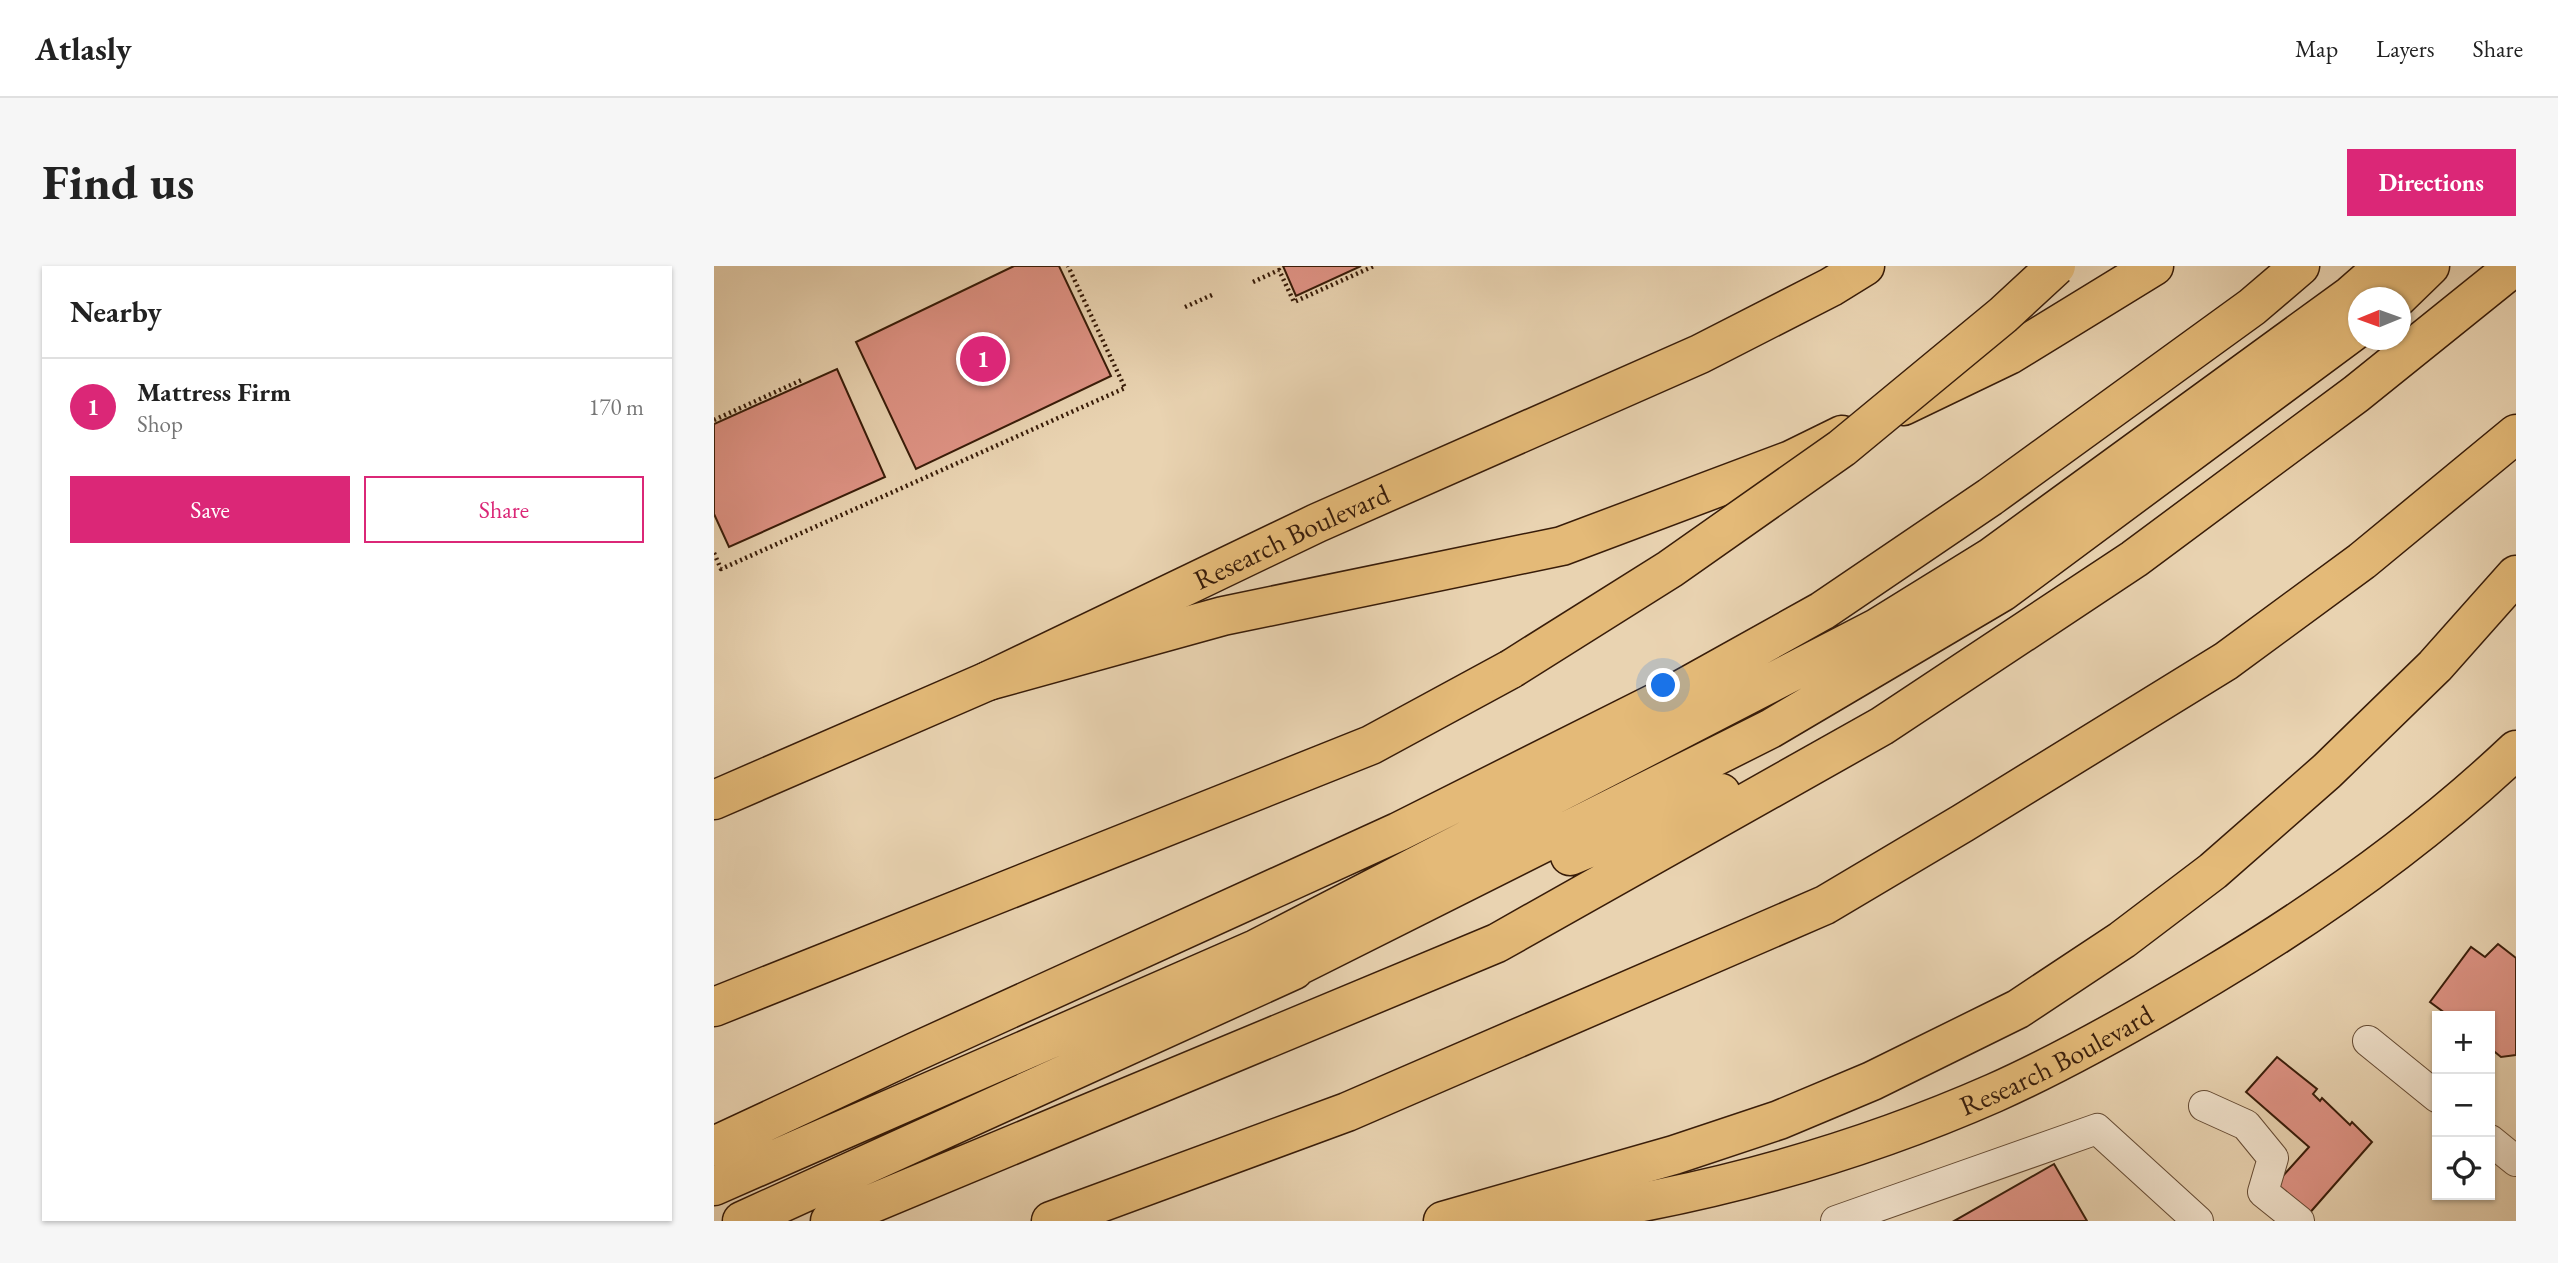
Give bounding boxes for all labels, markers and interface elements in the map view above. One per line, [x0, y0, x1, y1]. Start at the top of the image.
text: Atlasly [35, 27, 132, 70]
text: Map [2295, 33, 2338, 64]
text: Layers [2376, 33, 2435, 64]
text: Share [2473, 33, 2523, 64]
button: Directions [2347, 149, 2516, 216]
text: Find us [42, 150, 194, 214]
north arrow [2348, 287, 2411, 350]
text: Nearby [70, 292, 162, 331]
pin: 1 [960, 333, 1006, 385]
text: Mattress Firm [137, 375, 291, 409]
text: 1 [87, 392, 99, 422]
text: 170 m [588, 392, 644, 422]
text: Shop [137, 409, 183, 439]
street label: Research Boulevard [1188, 475, 1396, 598]
button: Save [70, 476, 350, 543]
button: Share [364, 476, 644, 543]
your location [1646, 668, 1680, 702]
street label: Research Boulevard [1954, 996, 2160, 1124]
map controls [2432, 1011, 2495, 1200]
button: + [2432, 1011, 2495, 1074]
button: − [2432, 1074, 2495, 1137]
button: locate [2432, 1137, 2495, 1200]

